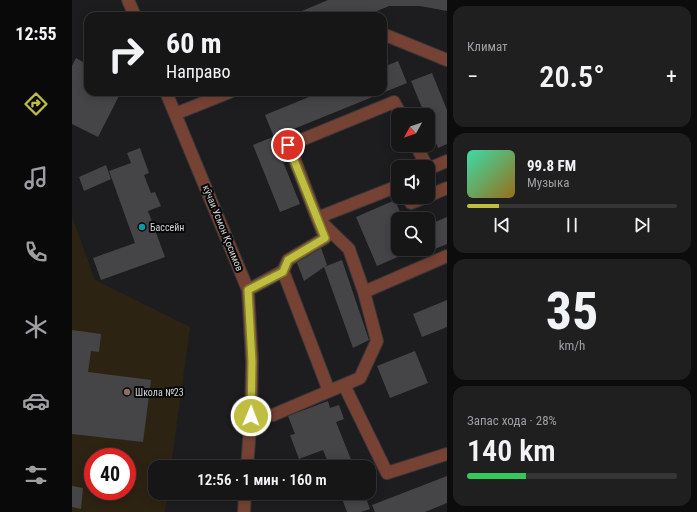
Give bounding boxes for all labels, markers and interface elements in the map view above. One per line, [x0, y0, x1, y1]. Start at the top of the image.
text: 12:55 [15, 23, 57, 44]
text: 60 m [166, 27, 222, 60]
icon: right [100, 28, 152, 80]
text: Климат [467, 39, 508, 54]
text: 20.5° [539, 59, 605, 94]
text: Направо [166, 61, 231, 82]
text: − [467, 64, 478, 89]
text: + [666, 64, 677, 89]
icon: directions [22, 90, 50, 118]
north arrow [391, 108, 435, 152]
map controls [391, 108, 435, 256]
pin [271, 128, 305, 162]
icon: arrive [277, 134, 299, 156]
text: 99.8 FM [527, 157, 576, 175]
button: sound [391, 160, 435, 204]
icon: music [22, 164, 50, 192]
text: Музыка [527, 175, 569, 190]
street label: кӯчаи Усмон Қосимов [201, 183, 245, 273]
button: search [391, 212, 435, 256]
icon: previous [491, 214, 513, 236]
icon: pause [561, 214, 583, 236]
icon: next [631, 214, 653, 236]
marker: Бассейн [137, 222, 147, 232]
place label: Бассейн [150, 222, 184, 233]
icon: phone [22, 238, 50, 266]
text: 35 [546, 281, 598, 342]
icon: climate [22, 313, 50, 341]
text: km/h [559, 338, 585, 353]
icon: car [22, 387, 50, 415]
marker: Школа №23 [122, 387, 132, 397]
place label: Школа №23 [135, 387, 184, 398]
position arrow [230, 395, 272, 437]
text: Запас хода · 28% [467, 413, 557, 428]
text: 140 km [467, 433, 556, 468]
speed limit sign: 40 [84, 448, 136, 500]
icon: filters [22, 461, 50, 489]
text: 12:56 · 1 мин · 160 m [197, 471, 327, 489]

